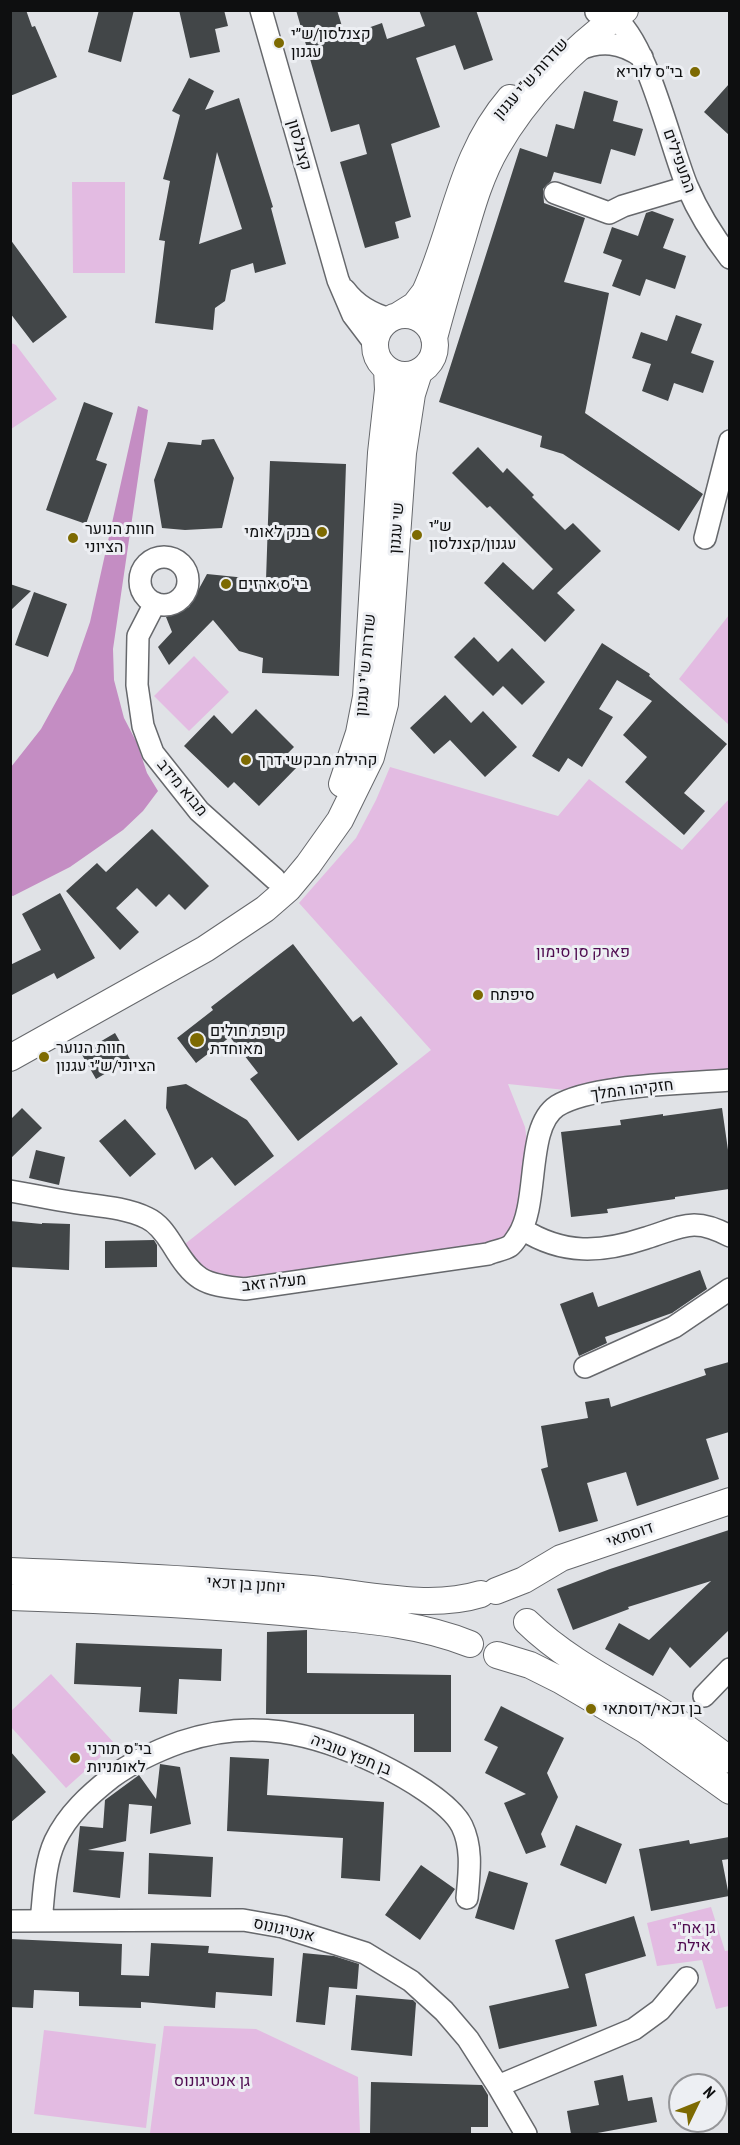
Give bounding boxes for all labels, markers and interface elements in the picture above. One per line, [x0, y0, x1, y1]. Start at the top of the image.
place label: קצנלסון/ש״י עגנון [291, 24, 371, 62]
street label: שדרות ש"י עגנון [489, 34, 573, 124]
marker: קצנלסון/ש״י עגנון [272, 36, 286, 50]
place label: בי"ס לוריא [616, 62, 683, 82]
marker: בי"ס לוריא [688, 65, 702, 79]
street label: קצנלסון [283, 117, 315, 173]
street label: המעפילים [659, 126, 699, 196]
street label: שי עגנון [386, 502, 408, 554]
place label: ש״י עגנון/קצנלסון [429, 516, 517, 554]
place label: חוות הנוער הציוני [85, 519, 155, 557]
place label: בנק לאומי [244, 522, 310, 542]
marker: בנק לאומי [315, 525, 329, 539]
marker: ש״י עגנון/קצנלסון [410, 528, 424, 542]
marker: חוות הנוער הציוני [66, 531, 80, 545]
place label: בי"ס ארזים [238, 574, 308, 594]
marker: בי"ס ארזים [219, 577, 233, 591]
street label: שדרות ש"י עגנון [352, 613, 380, 717]
place label: קהילת מבקשי דרך [258, 750, 377, 770]
marker: קהילת מבקשי דרך [239, 753, 253, 767]
street label: מבוא מידב [153, 756, 211, 820]
park label: פארק סן סימון [536, 942, 630, 962]
place label: סיפתח [490, 985, 535, 1005]
marker: סיפתח [471, 988, 485, 1002]
place label: קופת חולים מאוחדת [210, 1021, 286, 1059]
marker: קופת חולים מאוחדת [188, 1031, 206, 1049]
place label: חוות הנוער הציוני/ש״י עגנון [56, 1038, 156, 1076]
marker: חוות הנוער הציוני/ש״י עגנון [37, 1050, 51, 1064]
street label: חזקיהו המלך [589, 1075, 675, 1105]
street label: מעלה זאב [241, 1270, 307, 1296]
street label: דוסתאי [604, 1518, 656, 1552]
street label: יוחנן בן זכאי [206, 1573, 286, 1597]
place label: בן זכאי/דוסתאי [603, 1699, 702, 1719]
marker: בן זכאי/דוסתאי [584, 1702, 598, 1716]
street label: בן חפץ טוביה [308, 1730, 394, 1780]
place label: בי"ס תורני לאומניות [87, 1739, 152, 1777]
marker: בי"ס תורני לאומניות [68, 1751, 82, 1765]
street label: אנטיגונוס [251, 1914, 317, 1946]
park label: גן אח"י אילת [672, 1918, 716, 1956]
park label: גן אנטיגונוס [174, 2071, 250, 2091]
north arrow [668, 2073, 728, 2133]
text: N [699, 2082, 720, 2102]

